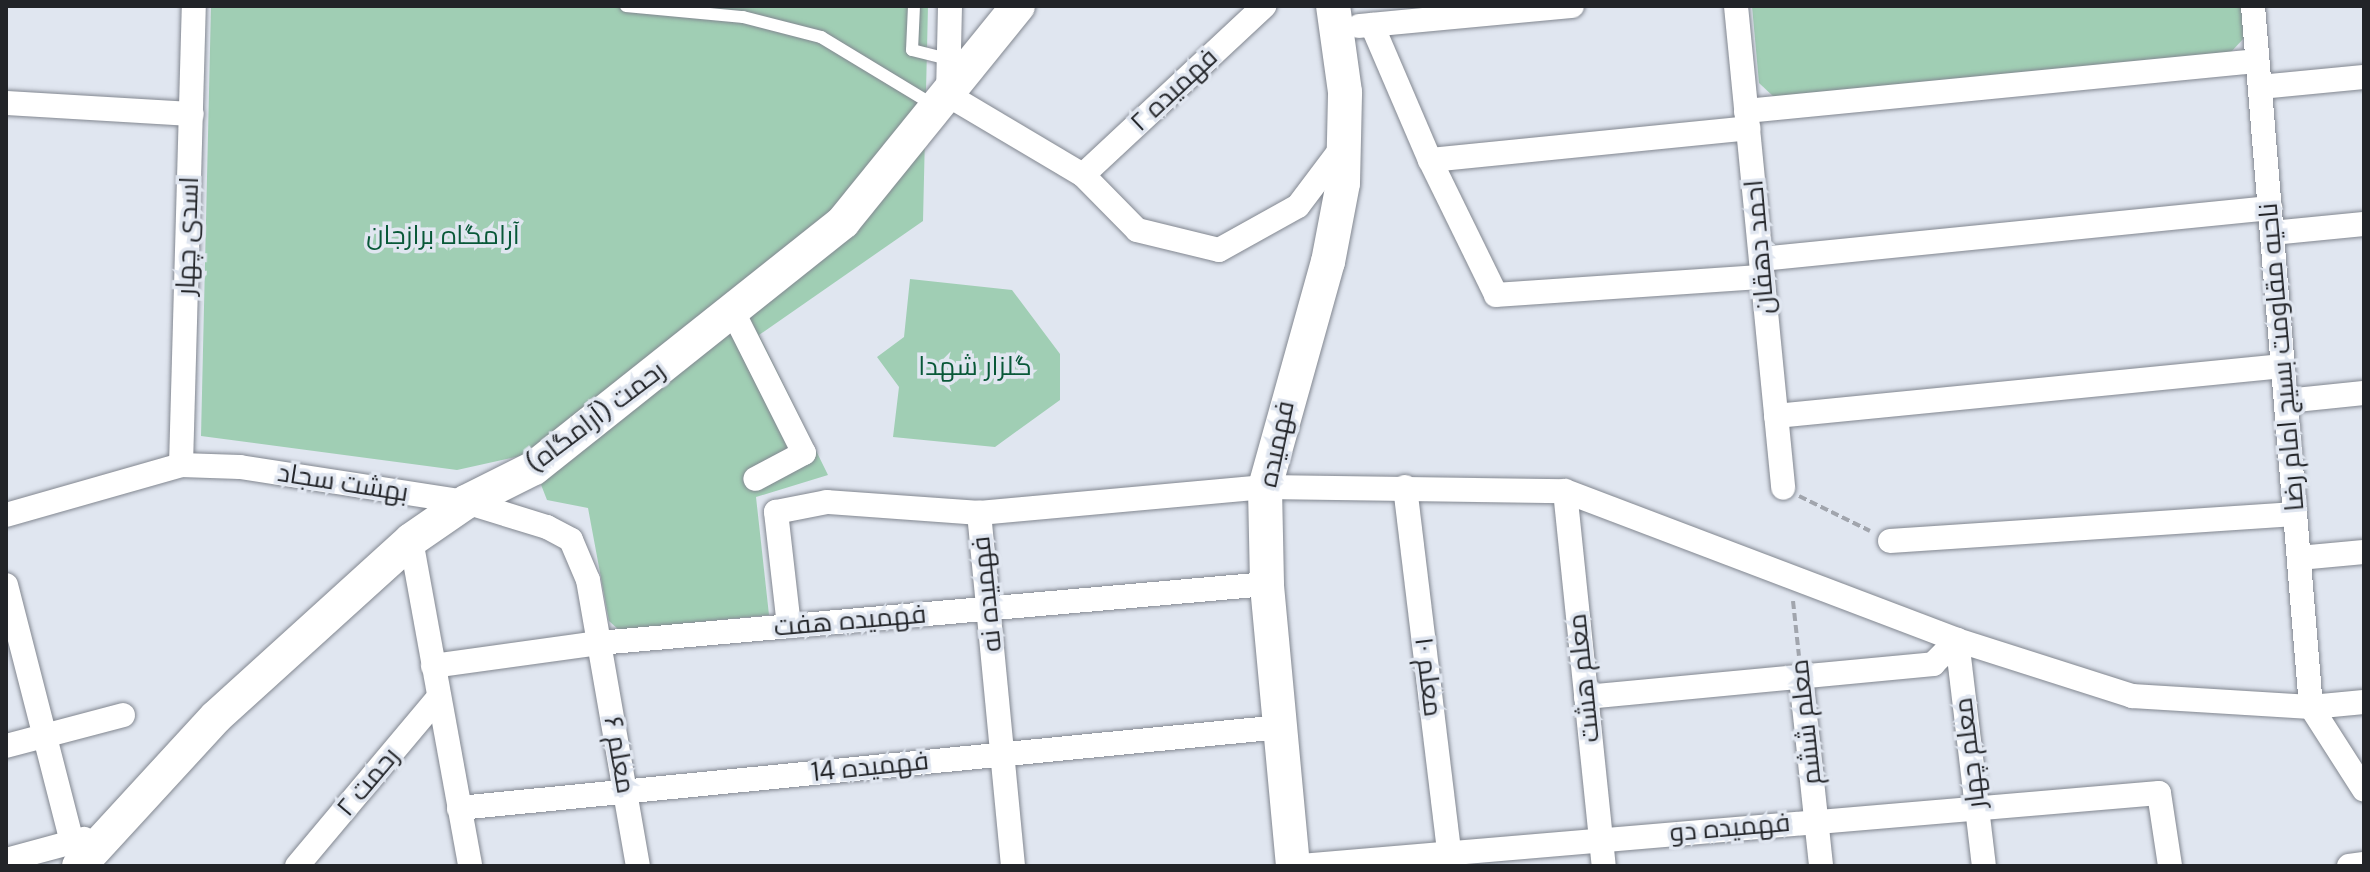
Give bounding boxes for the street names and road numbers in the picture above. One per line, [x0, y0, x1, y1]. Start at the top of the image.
street label: فهمیده ۲ [1124, 42, 1224, 138]
street label: اسدی چهار [170, 176, 206, 296]
street label: احمد دهقان [1739, 179, 1781, 315]
street label: ناحیه مقاومت بسیج امام رضا [2253, 202, 2311, 512]
street label: رحمت (آرامگاه) [521, 355, 671, 479]
street label: فهمیده [1253, 398, 1301, 490]
street label: بهشت سجاد [275, 457, 411, 509]
street label: فهمیده نه [965, 535, 1009, 653]
street label: فهمیده هفت [773, 599, 927, 643]
street label: معلم هشت [1562, 612, 1606, 744]
street label: معلم ۱۰ [1408, 635, 1448, 719]
street label: معلم ششم [1784, 658, 1828, 786]
street label: معلم چهار [1948, 696, 1992, 810]
street label: معلم ۶ [597, 714, 641, 796]
street label: رحمت ۲ [330, 741, 406, 823]
street label: فهمیده 14 [810, 745, 930, 789]
street label: فهمیده دو [1668, 807, 1792, 849]

